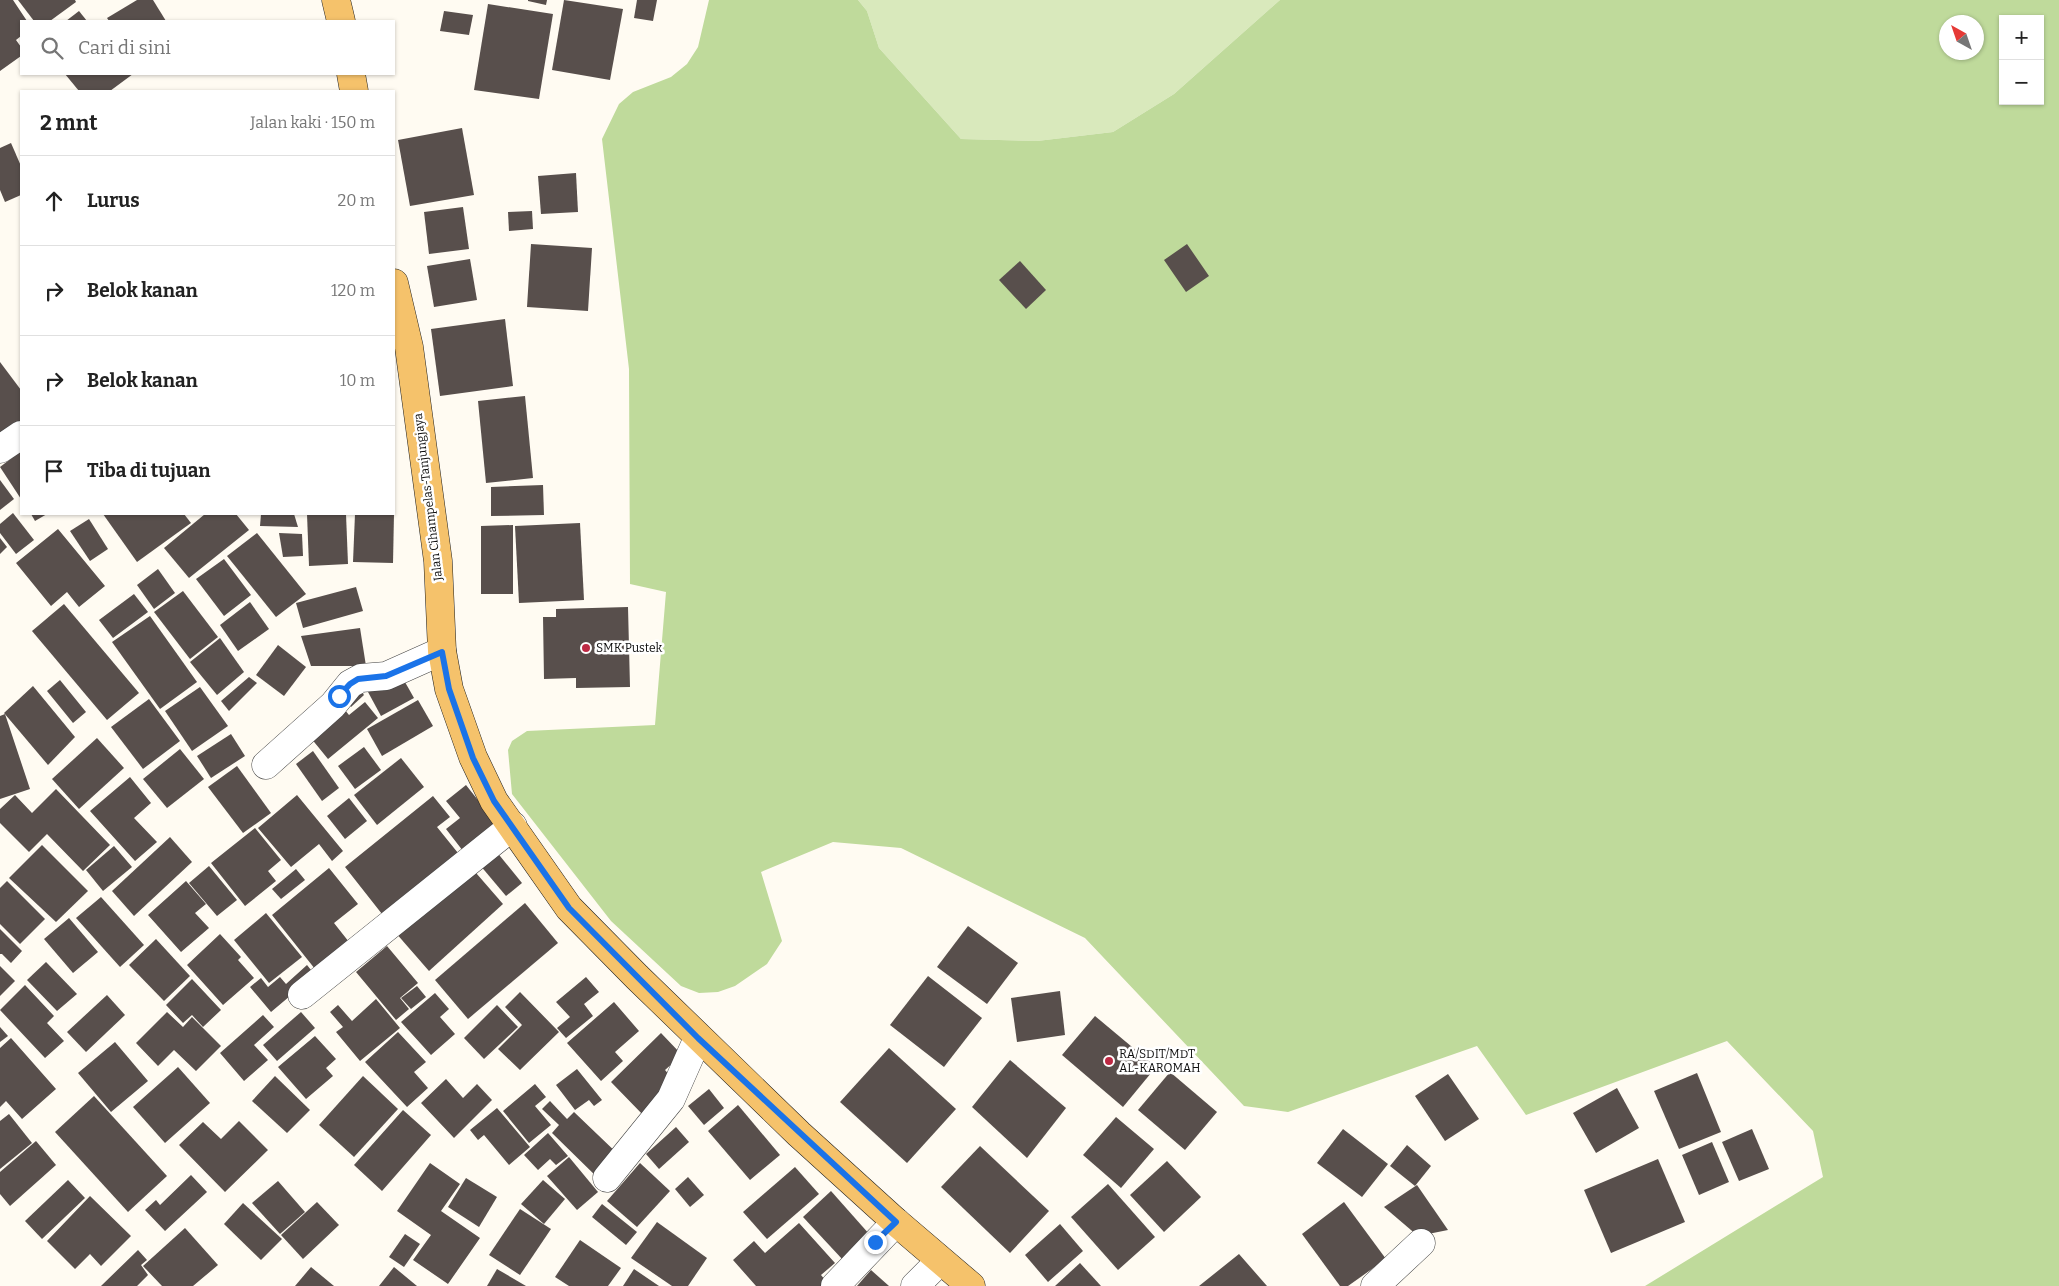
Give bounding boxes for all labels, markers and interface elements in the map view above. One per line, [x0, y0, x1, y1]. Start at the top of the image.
north arrow [1939, 15, 1984, 60]
map controls [1999, 15, 2044, 105]
button: + [1999, 15, 2044, 60]
search box [20, 20, 395, 75]
icon: search [38, 34, 66, 62]
text: Cari di sini [78, 36, 171, 59]
button: − [1999, 60, 2044, 105]
text: 2 mnt [40, 110, 97, 136]
text: Jalan kaki · 150 m [250, 113, 375, 132]
icon: ahead [40, 187, 68, 215]
text: Lurus [87, 189, 140, 212]
text: 20 m [338, 191, 375, 210]
icon: right [40, 277, 68, 305]
text: Belok kanan [87, 279, 198, 302]
text: 120 m [331, 281, 375, 300]
icon: right [40, 367, 68, 395]
text: Belok kanan [87, 369, 198, 392]
text: 10 m [340, 371, 375, 390]
street label: Jalan Cihampelas-Tanjungjaya [411, 412, 445, 583]
icon: arrive [40, 457, 68, 485]
text: Tiba di tujuan [87, 459, 211, 482]
place label: SMK Pustek [596, 641, 663, 655]
marker: SMK Pustek [580, 642, 592, 654]
route start [328, 685, 351, 708]
place label: RA/SDIT/MDT AL-KAROMAH [1119, 1047, 1200, 1075]
marker: RA/SDIT/MDT AL-KAROMAH [1103, 1055, 1115, 1067]
route end [864, 1231, 887, 1254]

